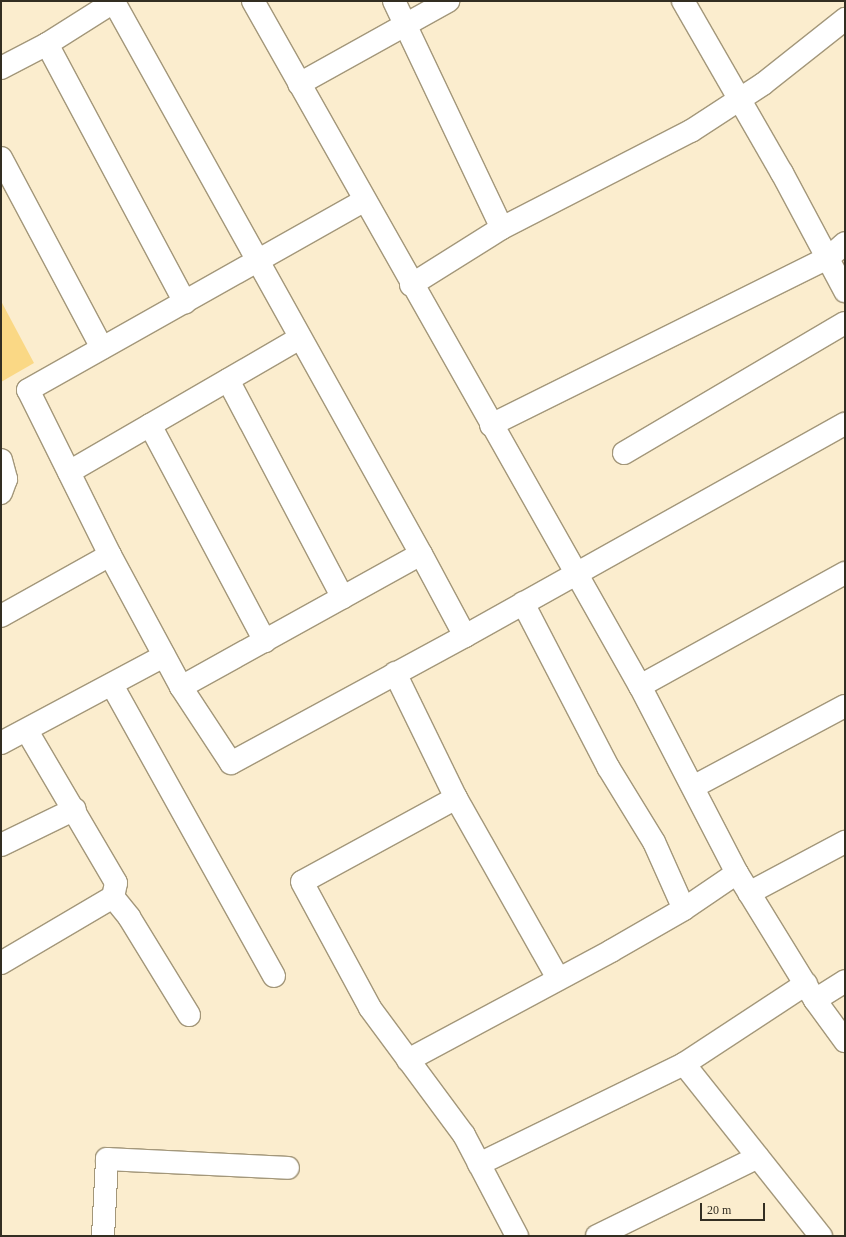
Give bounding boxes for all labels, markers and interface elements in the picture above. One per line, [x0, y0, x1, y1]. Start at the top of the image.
scale bar [702, 1195, 767, 1221]
text: 20 m [707, 1203, 731, 1217]

